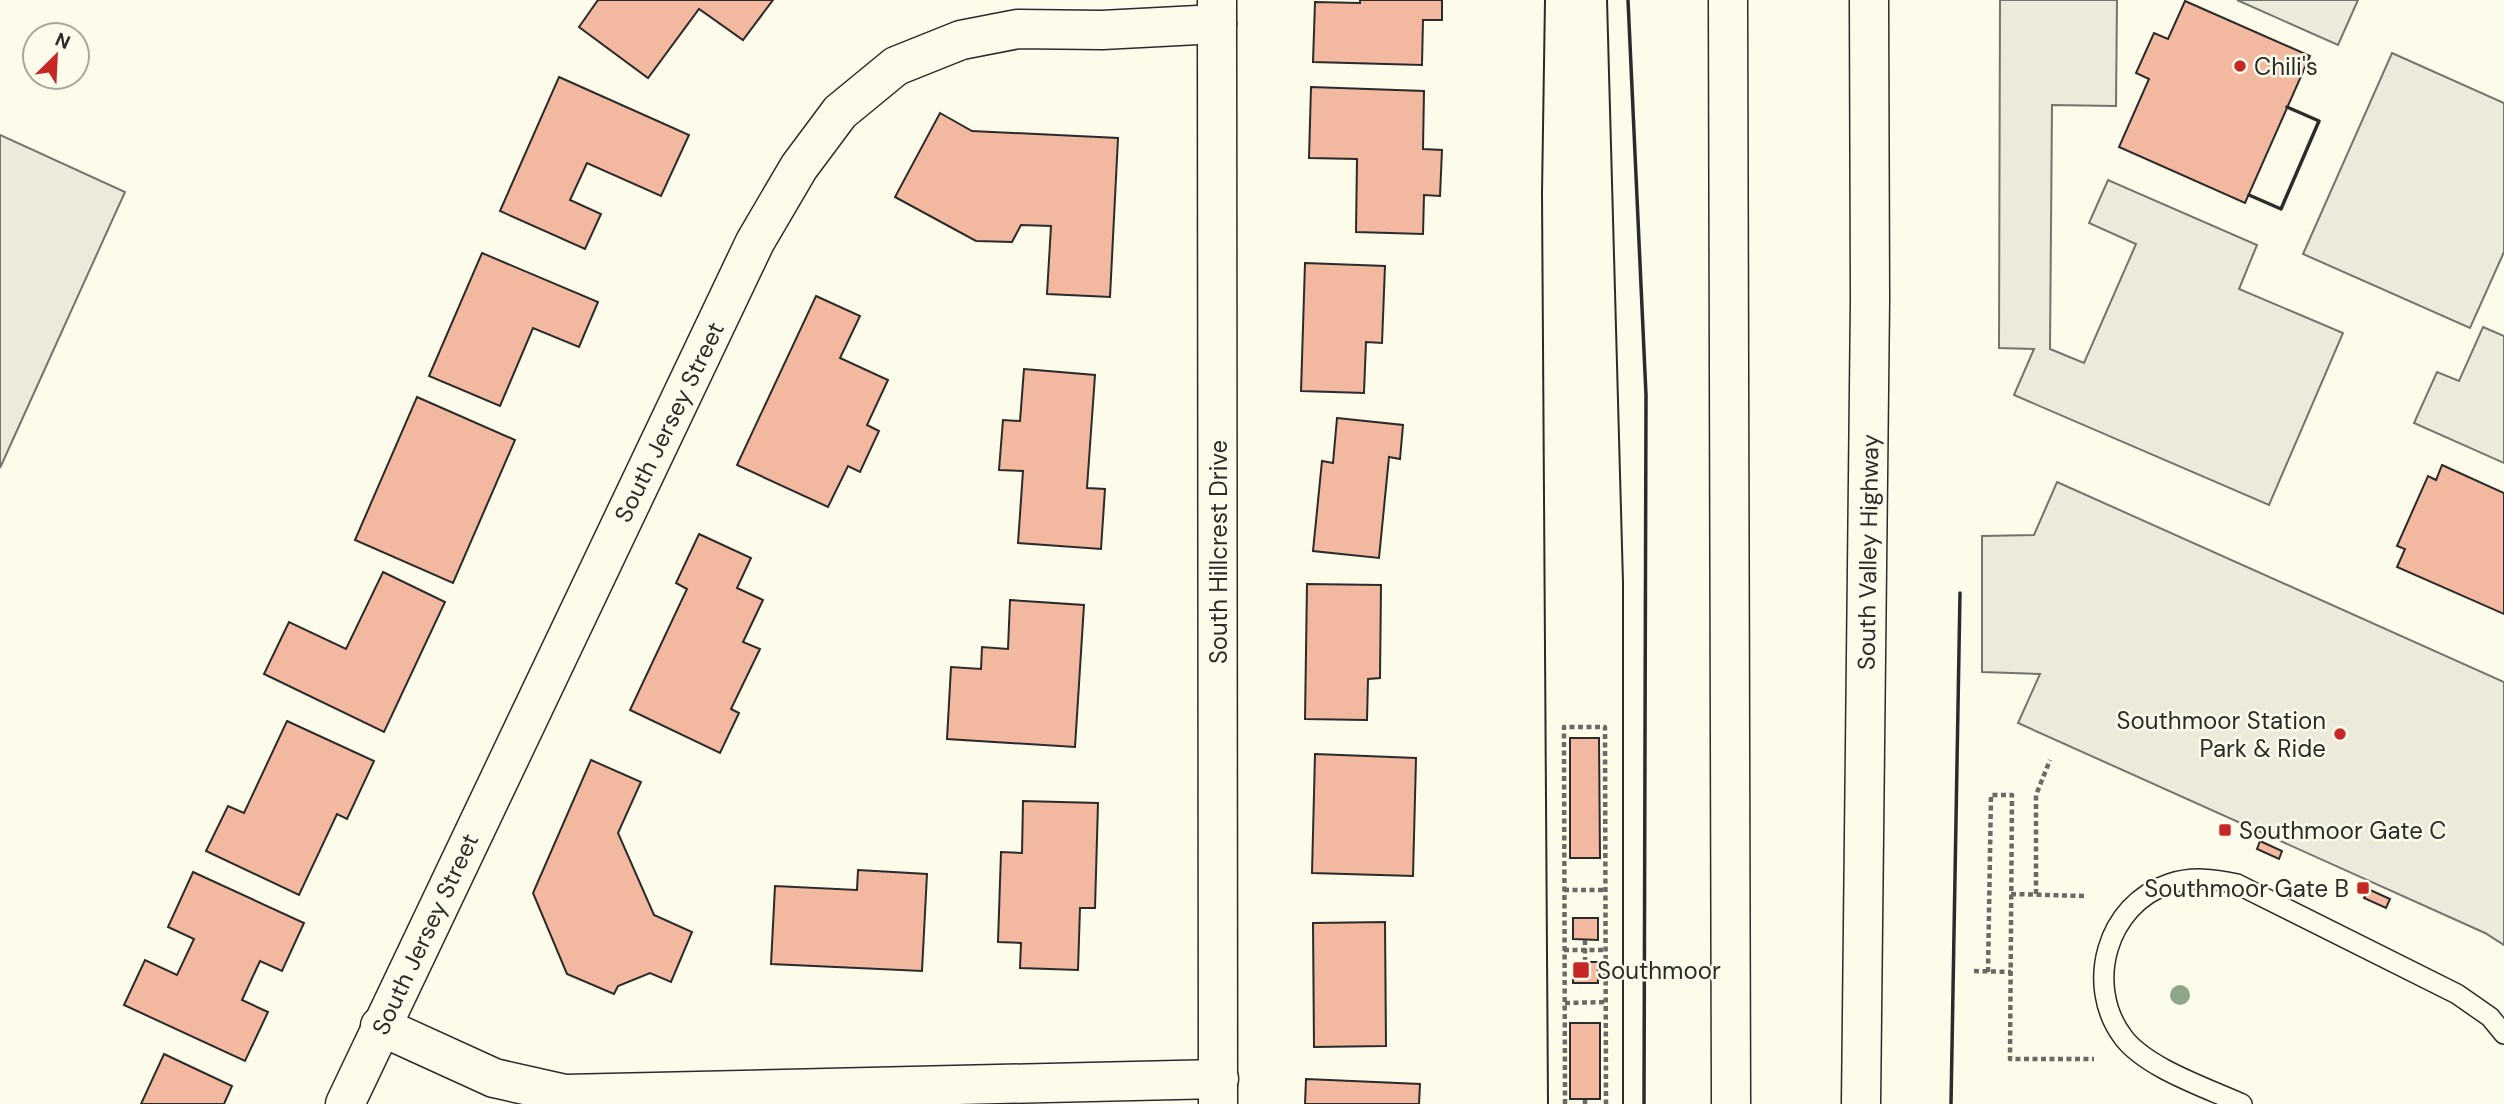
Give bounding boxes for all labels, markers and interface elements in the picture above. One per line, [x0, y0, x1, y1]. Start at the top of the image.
north arrow [21, 21, 91, 91]
text: N [51, 27, 74, 55]
place label: Chili's [2254, 51, 2318, 82]
marker: Chili's [2232, 58, 2248, 74]
street label: South Jersey Street [607, 317, 731, 527]
street label: South Valley Highway [1850, 434, 1886, 670]
street label: South Hillcrest Drive [1203, 440, 1234, 664]
place label: Southmoor Station Park & Ride [2117, 705, 2326, 764]
marker: Southmoor Station Park & Ride [2332, 726, 2348, 742]
place label: Southmoor Gate C [2239, 815, 2446, 846]
marker: Southmoor Gate C [2217, 822, 2233, 838]
street label: South Jersey Street [365, 828, 485, 1040]
place label: Southmoor Gate B [2144, 873, 2349, 904]
marker: Southmoor Gate B [2355, 880, 2371, 896]
place label: Southmoor [1597, 955, 1721, 986]
marker: Southmoor [1571, 960, 1591, 980]

